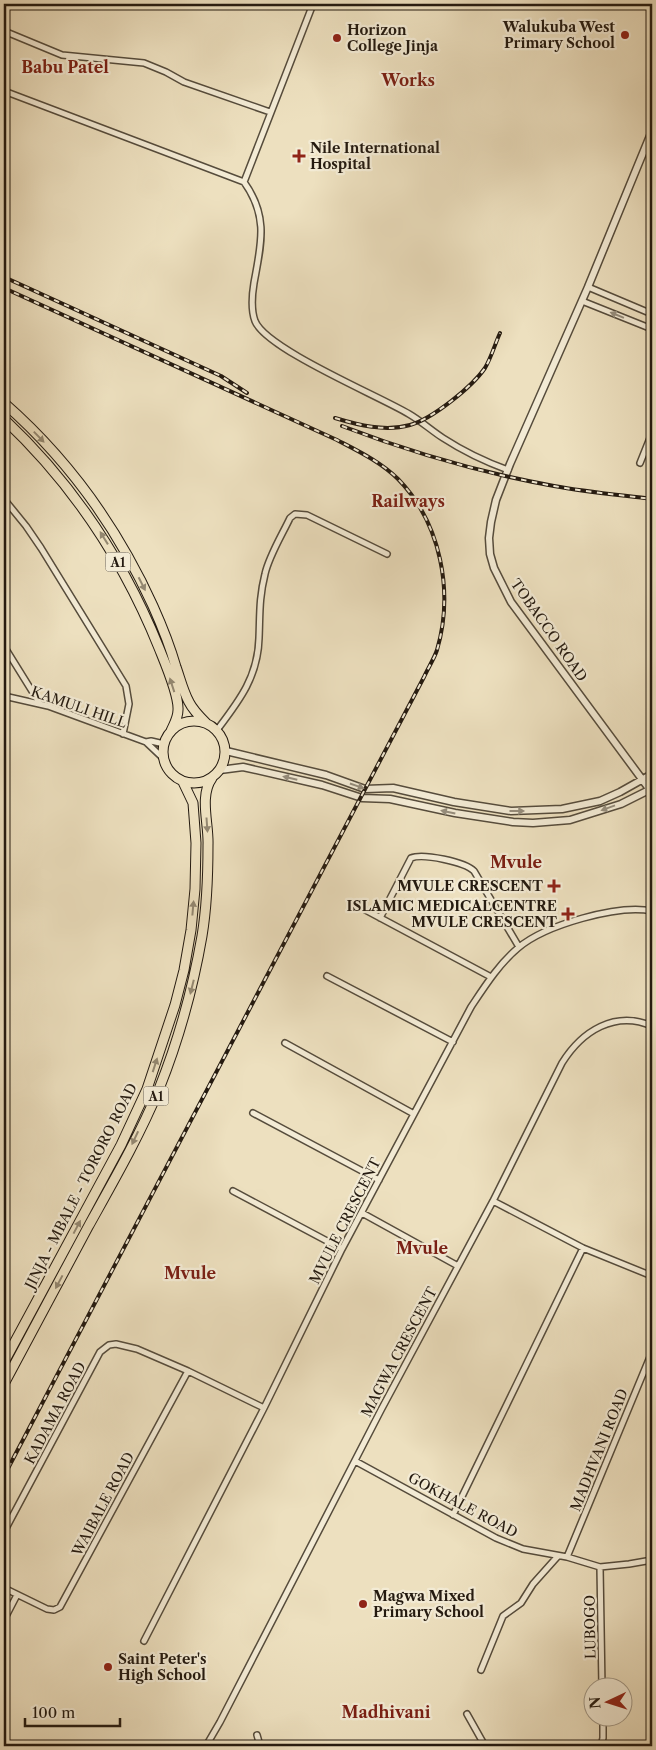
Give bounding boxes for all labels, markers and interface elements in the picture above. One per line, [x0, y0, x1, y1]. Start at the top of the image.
place label: Walukuba West Primary School [502, 18, 615, 52]
place label: Horizon College Jinja [347, 21, 439, 55]
marker: Walukuba West Primary School [619, 29, 631, 41]
marker: Horizon College Jinja [331, 32, 343, 44]
district label: Babu Patel [21, 57, 109, 77]
district label: Works [380, 70, 435, 90]
place label: Nile International Hospital [310, 139, 440, 173]
marker: Nile International Hospital [292, 149, 306, 163]
one-way arrow [609, 311, 624, 319]
one-way arrow [33, 430, 45, 442]
district label: Railways [371, 491, 445, 511]
one-way arrow [99, 532, 108, 545]
road number: A1 [106, 552, 130, 572]
street label: TOBACCO ROAD [507, 575, 591, 685]
one-way arrow [138, 576, 146, 591]
one-way arrow [168, 677, 176, 692]
street label: KAMULI HILL [29, 682, 129, 732]
one-way arrow [283, 774, 298, 782]
one-way arrow [350, 783, 365, 790]
one-way arrow [600, 804, 615, 812]
one-way arrow [509, 807, 525, 815]
one-way arrow [441, 808, 456, 816]
one-way arrow [204, 818, 212, 834]
district label: Mvule [490, 852, 543, 872]
place label: MVULE CRESCENT [397, 877, 543, 895]
marker: MVULE CRESCENT [547, 879, 561, 893]
place label: ISLAMIC MEDICALCENTRE MVULE CRESCENT [347, 897, 557, 931]
one-way arrow [189, 900, 197, 916]
marker: ISLAMIC MEDICALCENTRE MVULE CRESCENT [561, 907, 575, 921]
one-way arrow [188, 979, 196, 994]
one-way arrow [152, 1058, 159, 1073]
street label: JINJA - MBALE - TORORO ROAD [20, 1080, 141, 1294]
road number: A1 [144, 1086, 168, 1106]
one-way arrow [131, 1131, 139, 1146]
street label: MVULE CRESCENT [305, 1154, 385, 1287]
one-way arrow [72, 1220, 81, 1234]
district label: Mvule [396, 1238, 449, 1258]
district label: Mvule [164, 1263, 217, 1283]
one-way arrow [55, 1275, 63, 1289]
street label: MAGWA CRESCENT [357, 1283, 441, 1420]
street label: KADAMA ROAD [20, 1359, 90, 1467]
street label: MADHVANI ROAD [566, 1386, 632, 1514]
street label: WAIBALE ROAD [68, 1449, 138, 1560]
street label: GOKHALE ROAD [405, 1469, 521, 1541]
place label: Magwa Mixed Primary School [373, 1587, 484, 1621]
street label: LUBOGO [580, 1595, 600, 1659]
marker: Magwa Mixed Primary School [357, 1598, 369, 1610]
place label: Saint Peter's High School [118, 1650, 207, 1684]
marker: Saint Peter's High School [102, 1661, 114, 1673]
north arrow [584, 1678, 634, 1728]
scale bar [25, 1695, 120, 1727]
text: N [586, 1696, 604, 1710]
district label: Madhivani [342, 1702, 431, 1722]
text: 100 m [32, 1703, 75, 1722]

